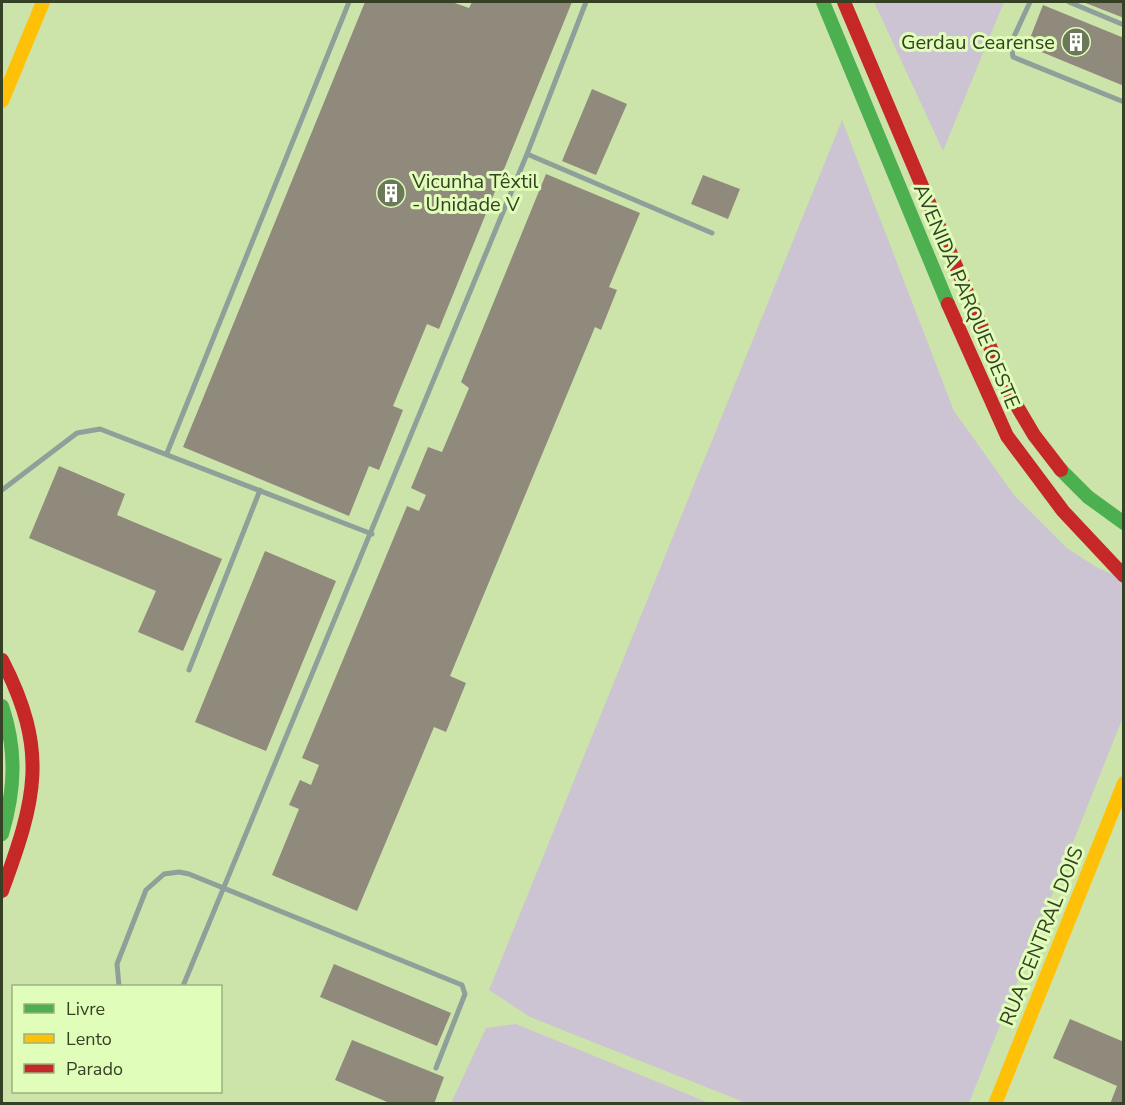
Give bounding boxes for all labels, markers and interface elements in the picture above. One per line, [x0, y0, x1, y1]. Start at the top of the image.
building icon: Gerdau Cearense [1060, 26, 1092, 58]
place label: Gerdau Cearense [901, 29, 1055, 56]
place label: Vicunha Têxtil - Unidade V [411, 168, 539, 218]
building icon: Vicunha Têxtil - Unidade V [375, 177, 407, 209]
street label: AVENIDA PARQUE OESTE [907, 180, 1026, 413]
street label: RUA CENTRAL DOIS [993, 843, 1090, 1030]
legend [12, 985, 222, 1093]
text: Livre [66, 997, 105, 1021]
text: Lento [66, 1027, 112, 1051]
text: Parado [66, 1057, 123, 1081]

